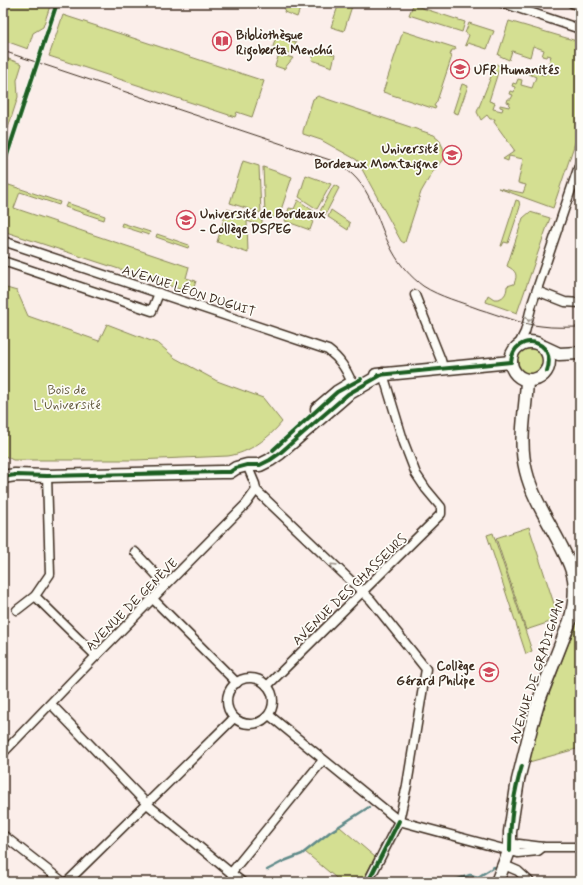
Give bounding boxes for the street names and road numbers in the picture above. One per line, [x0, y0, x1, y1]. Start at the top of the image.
street label: AVENUE LÉON DUGUIT [120, 261, 258, 321]
street label: AVENUE DES CHASSEURS [289, 531, 411, 649]
street label: AVENUE DE GENÈVE [82, 555, 182, 655]
street label: AVENUE DE GRADIGNAN [506, 597, 569, 746]

